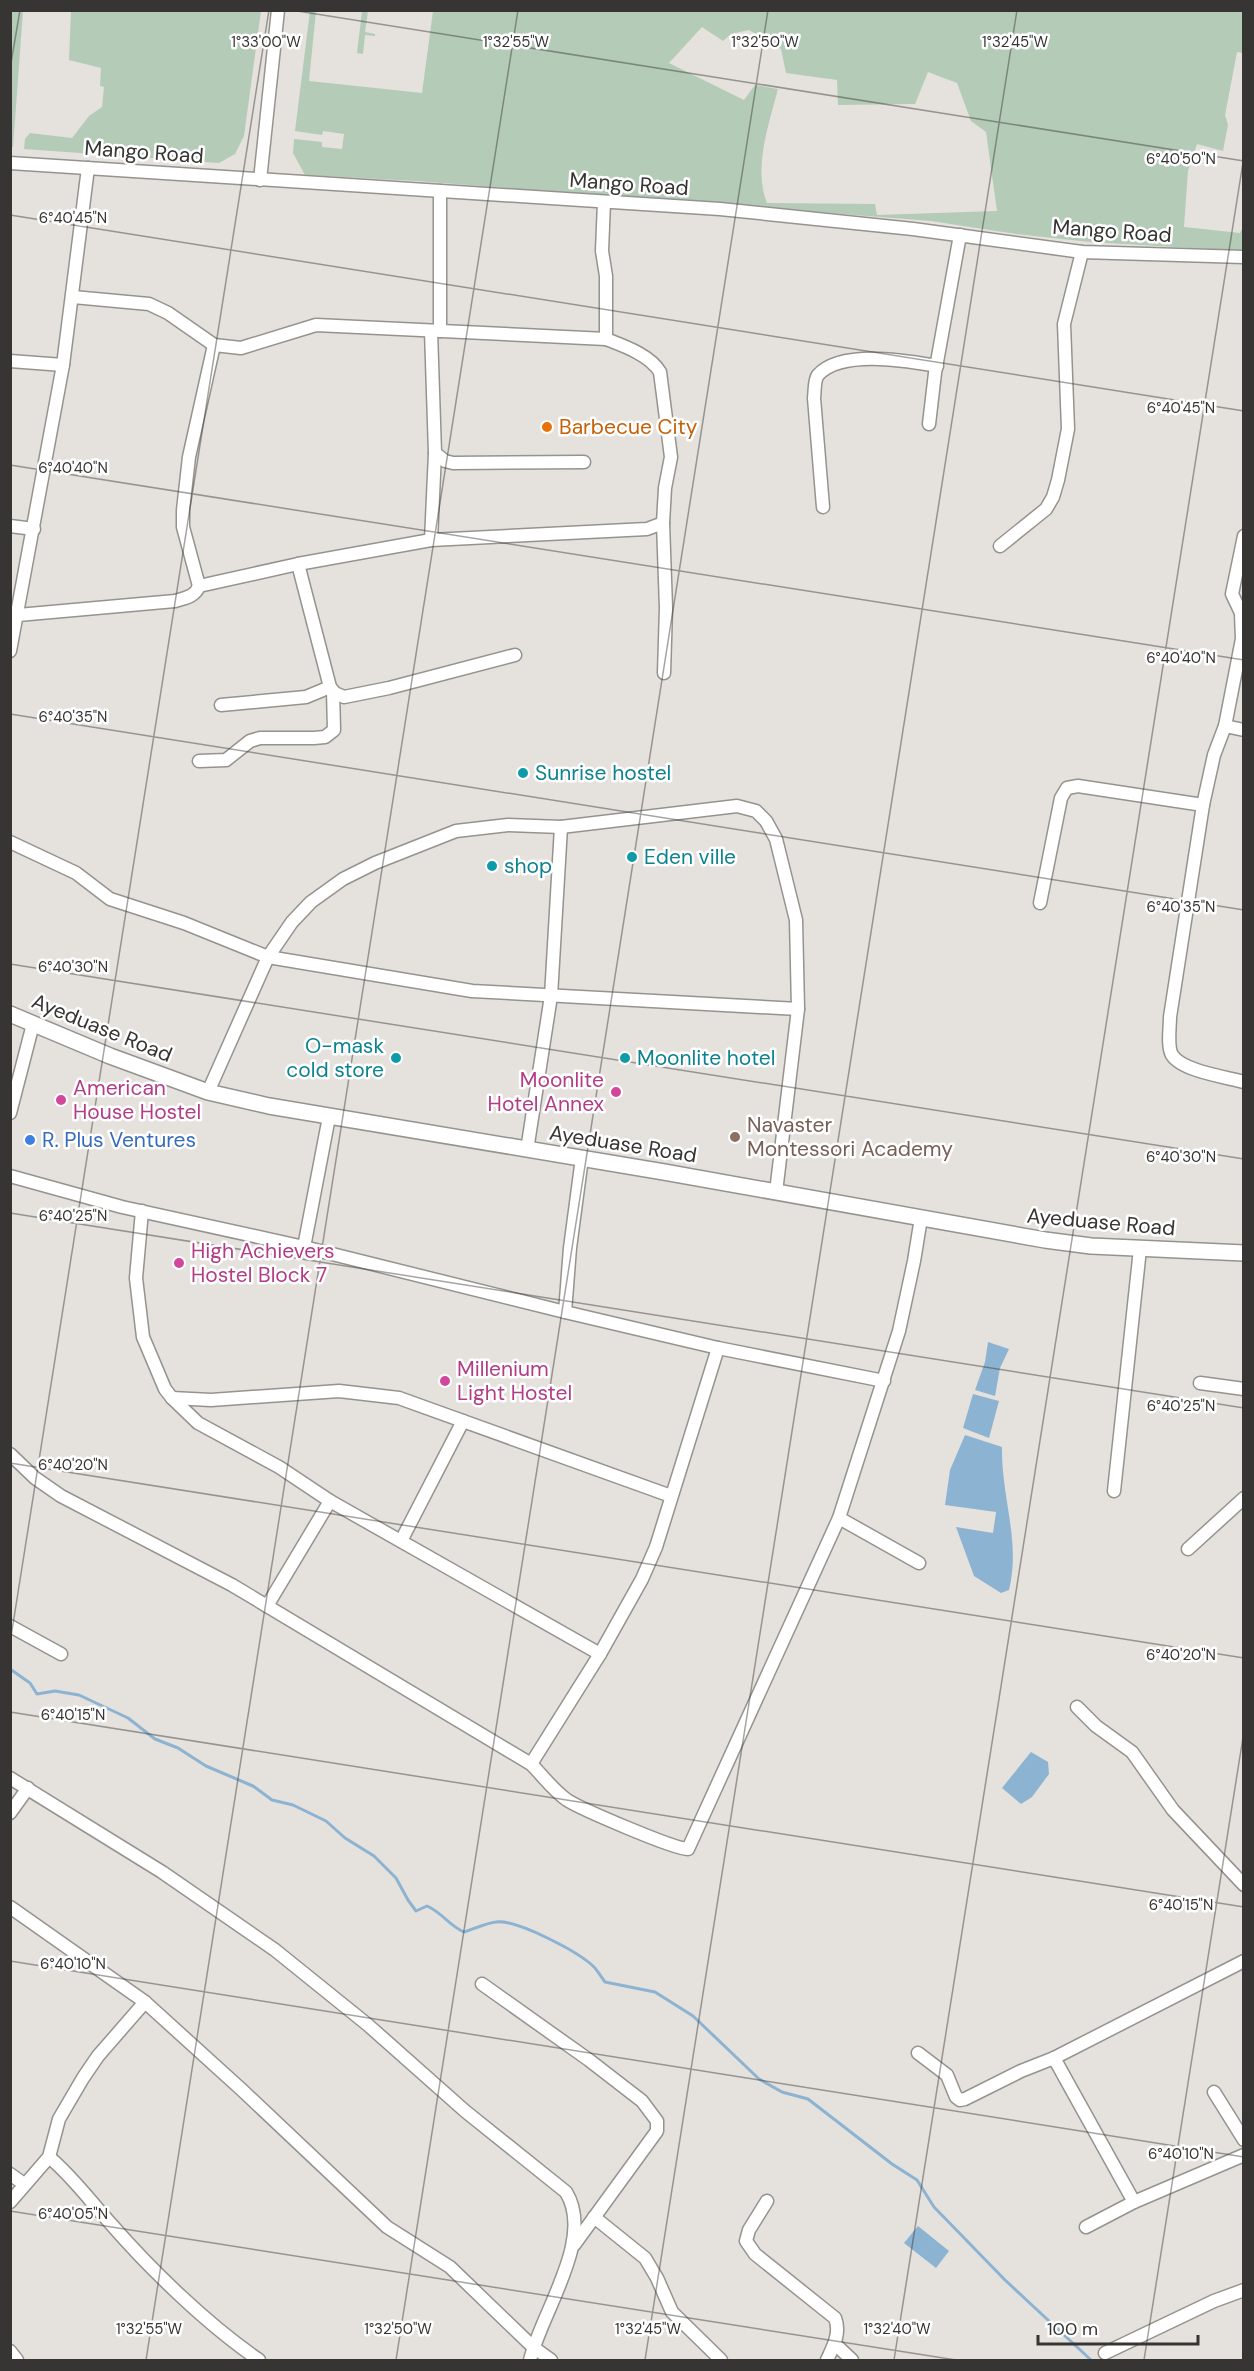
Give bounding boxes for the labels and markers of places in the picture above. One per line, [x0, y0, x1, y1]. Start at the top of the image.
place label: Barbecue City [559, 413, 698, 441]
marker: Barbecue City [540, 420, 554, 434]
place label: Sunrise hostel [535, 759, 671, 787]
marker: Sunrise hostel [516, 766, 530, 780]
place label: Eden ville [644, 843, 736, 871]
marker: Eden ville [625, 850, 639, 864]
place label: shop [504, 852, 552, 880]
marker: shop [485, 859, 499, 873]
place label: O-mask cold store [286, 1032, 384, 1084]
place label: Moonlite hotel [637, 1044, 775, 1072]
marker: O-mask cold store [389, 1051, 403, 1065]
marker: Moonlite hotel [618, 1051, 632, 1065]
place label: Moonlite Hotel Annex [488, 1066, 604, 1118]
place label: American House Hostel [73, 1074, 201, 1126]
marker: Moonlite Hotel Annex [609, 1085, 623, 1099]
marker: American House Hostel [54, 1093, 68, 1107]
place label: Navaster Montessori Academy [747, 1111, 953, 1163]
place label: R. Plus Ventures [42, 1126, 196, 1154]
marker: Navaster Montessori Academy [728, 1130, 742, 1144]
marker: R. Plus Ventures [23, 1133, 37, 1147]
place label: High Achievers Hostel Block 7 [191, 1237, 335, 1289]
marker: High Achievers Hostel Block 7 [172, 1256, 186, 1270]
place label: Millenium Light Hostel [457, 1355, 572, 1407]
marker: Millenium Light Hostel [438, 1374, 452, 1388]

